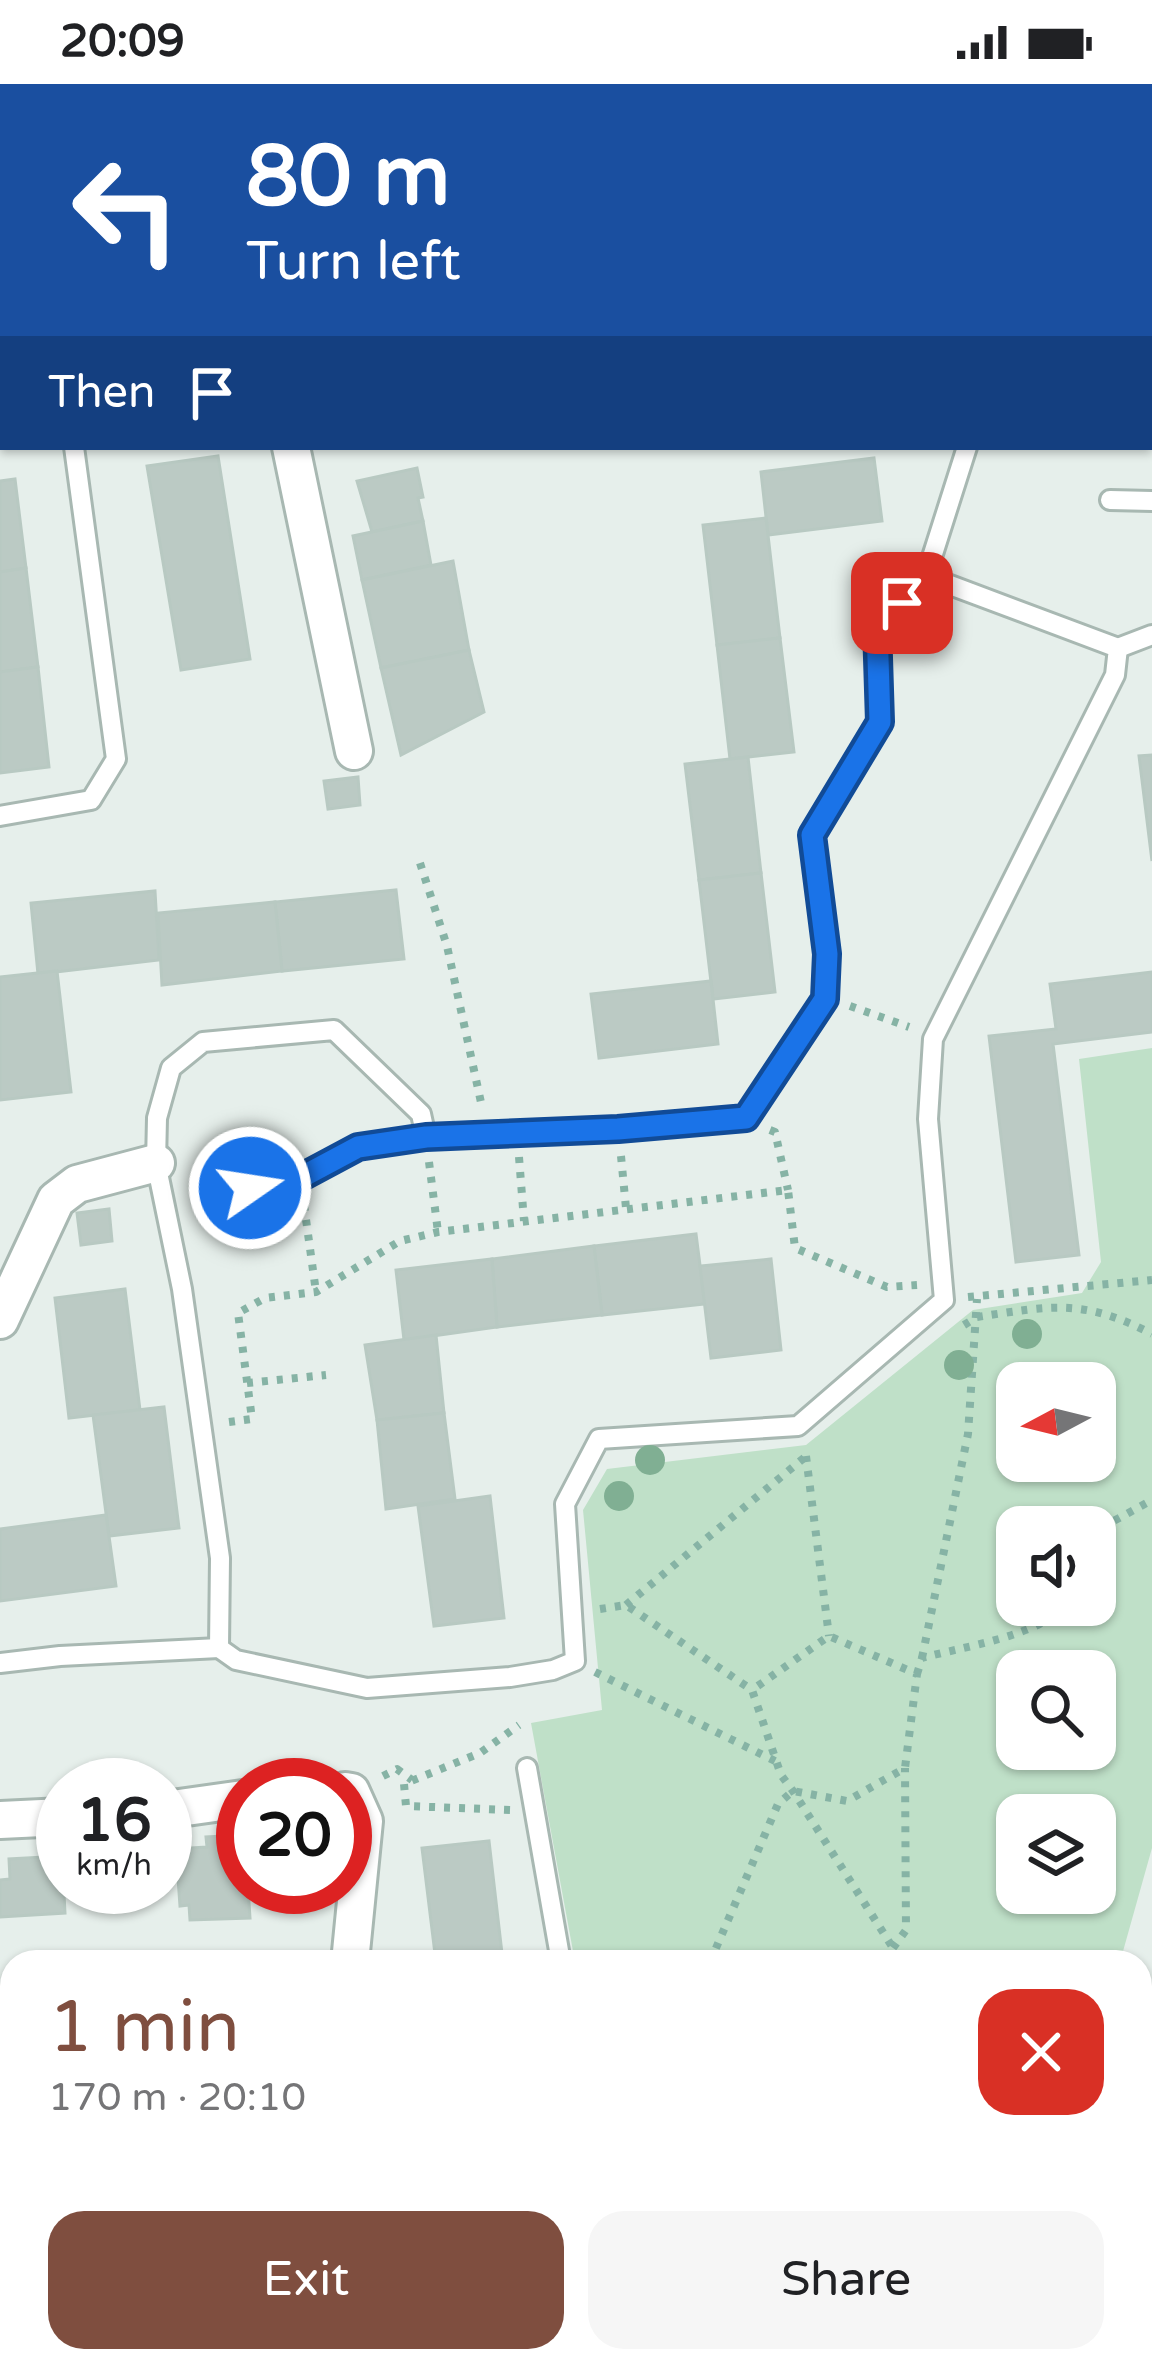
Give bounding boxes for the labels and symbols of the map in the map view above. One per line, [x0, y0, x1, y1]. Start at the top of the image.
pin [851, 552, 953, 654]
position arrow [187, 1125, 313, 1251]
north arrow [996, 1362, 1116, 1482]
speed limit sign: 20 [216, 1758, 372, 1914]

